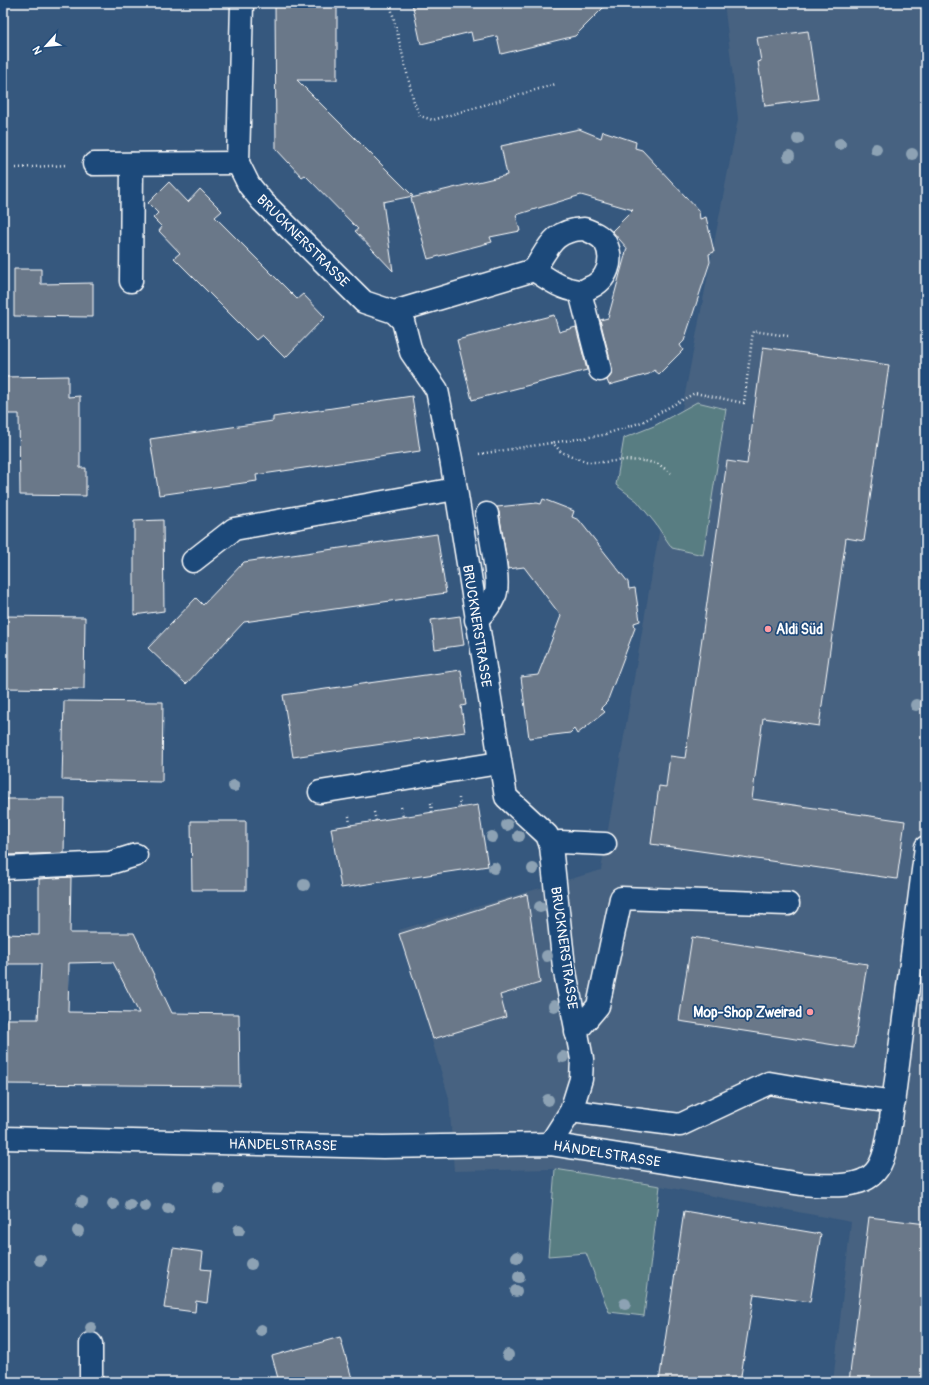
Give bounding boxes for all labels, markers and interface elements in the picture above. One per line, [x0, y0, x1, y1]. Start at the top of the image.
north arrow [26, 26, 66, 66]
text: N [30, 44, 45, 57]
street label: BRUCKNERSTRASSE [253, 191, 353, 291]
street label: BRUCKNERSTRASSE [459, 563, 495, 689]
place label: Aldi Süd [776, 621, 823, 638]
marker: Aldi Süd [763, 624, 773, 634]
street label: BRUCKNERSTRASSE [547, 885, 581, 1011]
place label: Mop-Shop Zweirad [693, 1004, 802, 1021]
marker: Mop-Shop Zweirad [805, 1007, 815, 1017]
street label: HÄNDELSTRASSE [229, 1136, 337, 1154]
street label: HÄNDELSTRASSE [552, 1137, 662, 1171]

